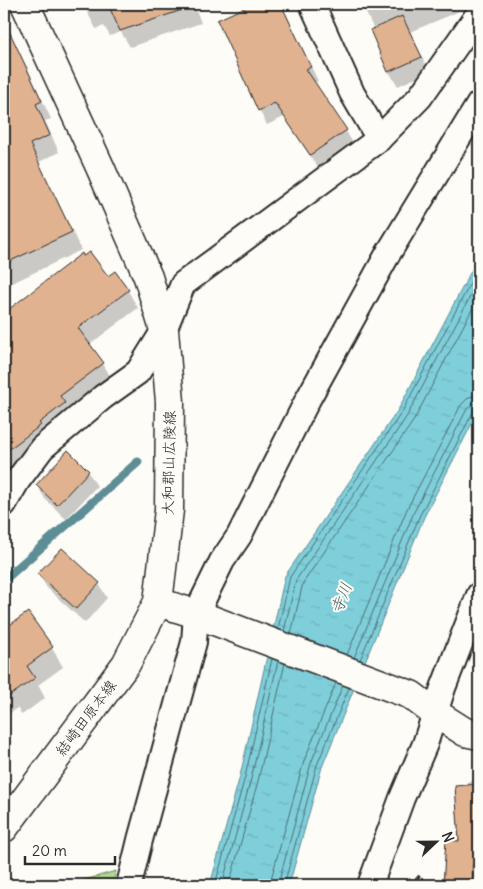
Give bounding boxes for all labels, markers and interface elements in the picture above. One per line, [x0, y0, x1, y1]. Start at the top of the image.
street label: 大和郡山広陵線 [158, 410, 179, 516]
water label: 寺川 [326, 579, 356, 617]
street label: 結崎田原本線 [51, 676, 120, 759]
north arrow [410, 816, 460, 866]
text: N [438, 829, 458, 845]
scale bar [25, 834, 115, 866]
text: 20 m [32, 841, 67, 860]

